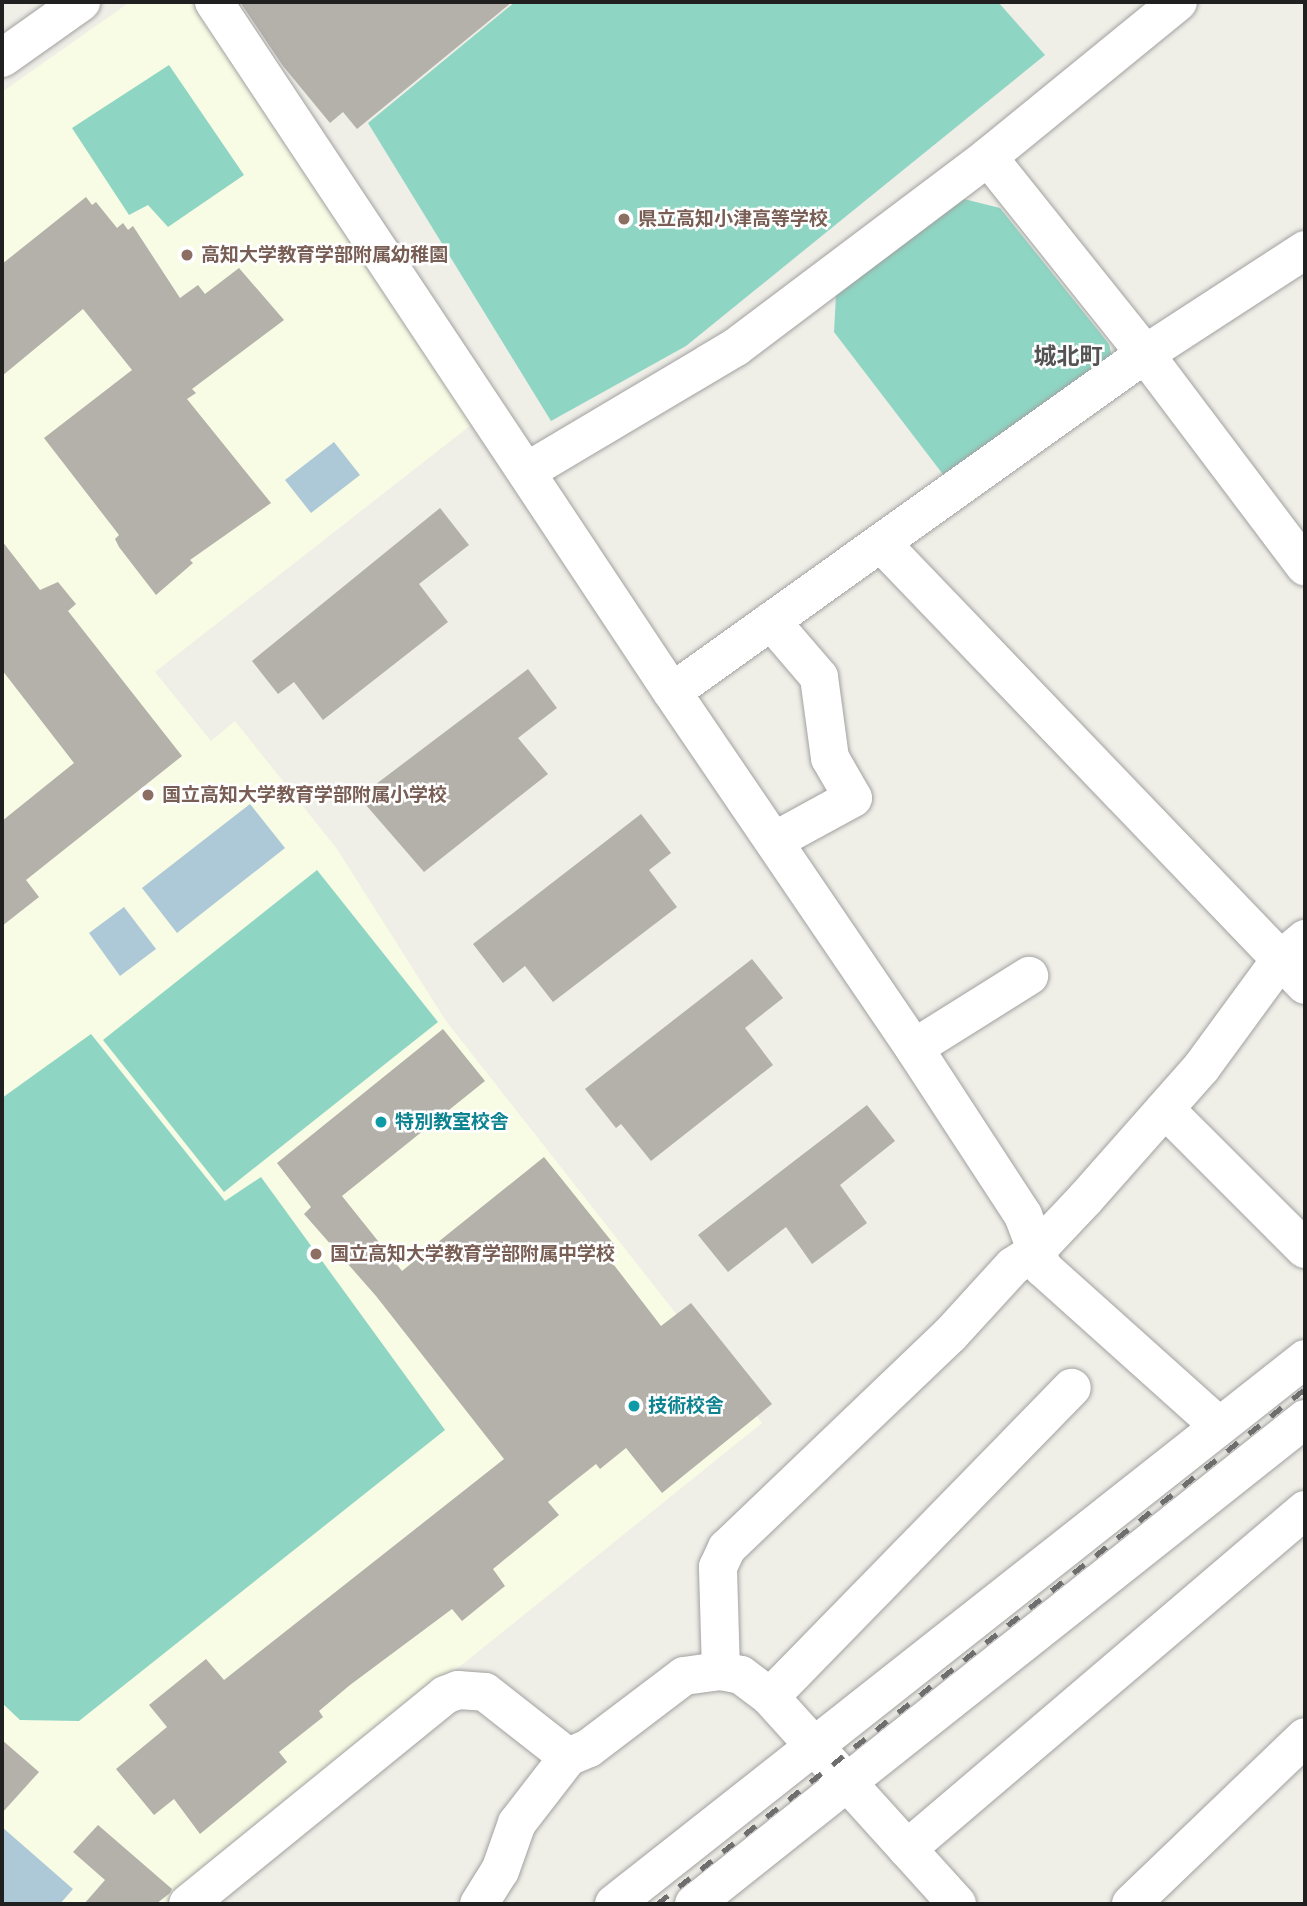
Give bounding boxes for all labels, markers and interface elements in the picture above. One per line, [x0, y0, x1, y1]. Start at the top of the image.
place label: 県立高知小津高等学校 [638, 208, 828, 230]
marker: 県立高知小津高等学校 [616, 211, 632, 227]
place label: 高知大学教育学部附属幼稚園 [201, 244, 448, 266]
marker: 高知大学教育学部附属幼稚園 [179, 247, 195, 263]
district label: 城北町 [1034, 343, 1102, 371]
place label: 国立高知大学教育学部附属小学校 [162, 784, 447, 806]
marker: 国立高知大学教育学部附属小学校 [140, 787, 156, 803]
place label: 特別教室校舎 [395, 1111, 509, 1133]
marker: 特別教室校舎 [373, 1114, 389, 1130]
place label: 国立高知大学教育学部附属中学校 [330, 1243, 615, 1265]
marker: 国立高知大学教育学部附属中学校 [308, 1246, 324, 1262]
place label: 技術校舎 [648, 1395, 724, 1417]
marker: 技術校舎 [626, 1398, 642, 1414]

